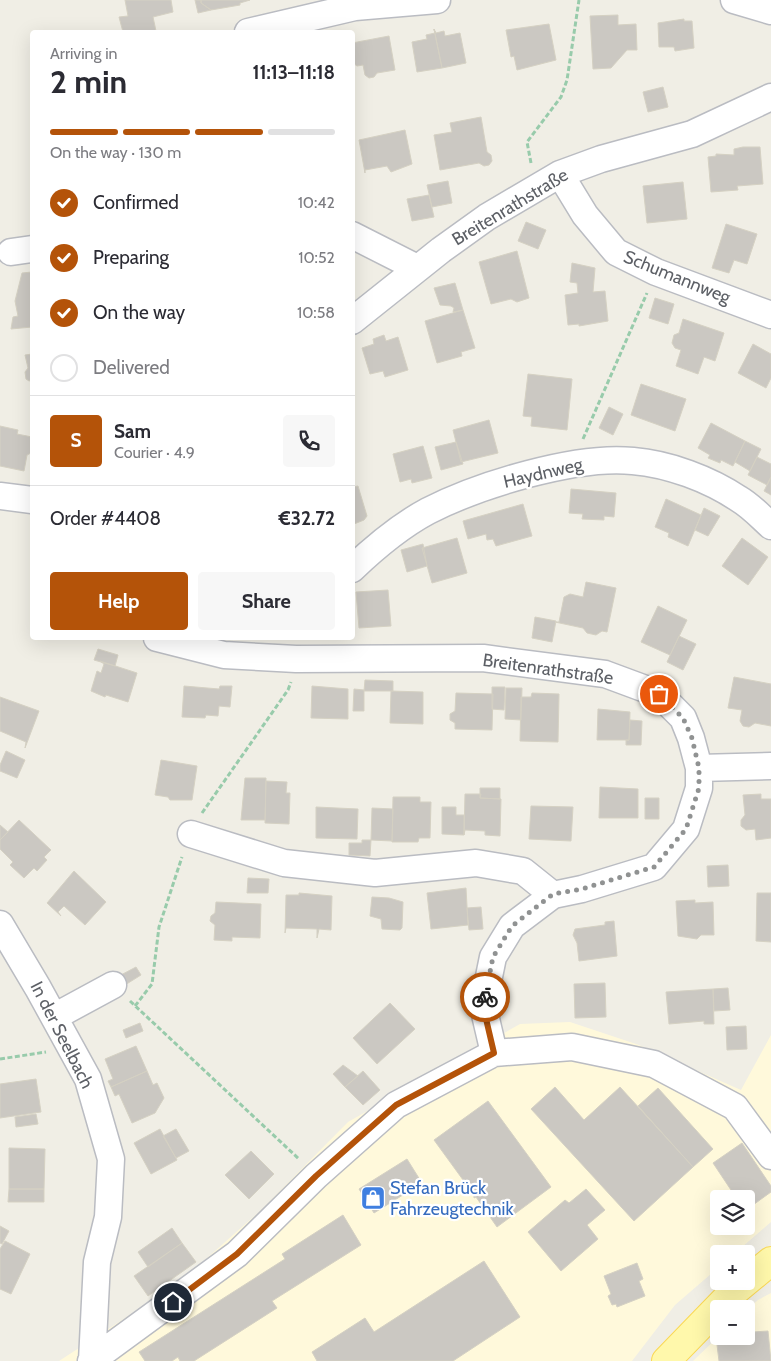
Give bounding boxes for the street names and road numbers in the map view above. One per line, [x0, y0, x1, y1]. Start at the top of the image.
street label: Breitenrathstraße [448, 164, 572, 250]
street label: Schumannweg [620, 246, 735, 309]
street label: Haydnweg [501, 453, 586, 493]
street label: Breitenrathstraße [481, 649, 615, 689]
street label: In der Seelbach [26, 978, 98, 1092]

